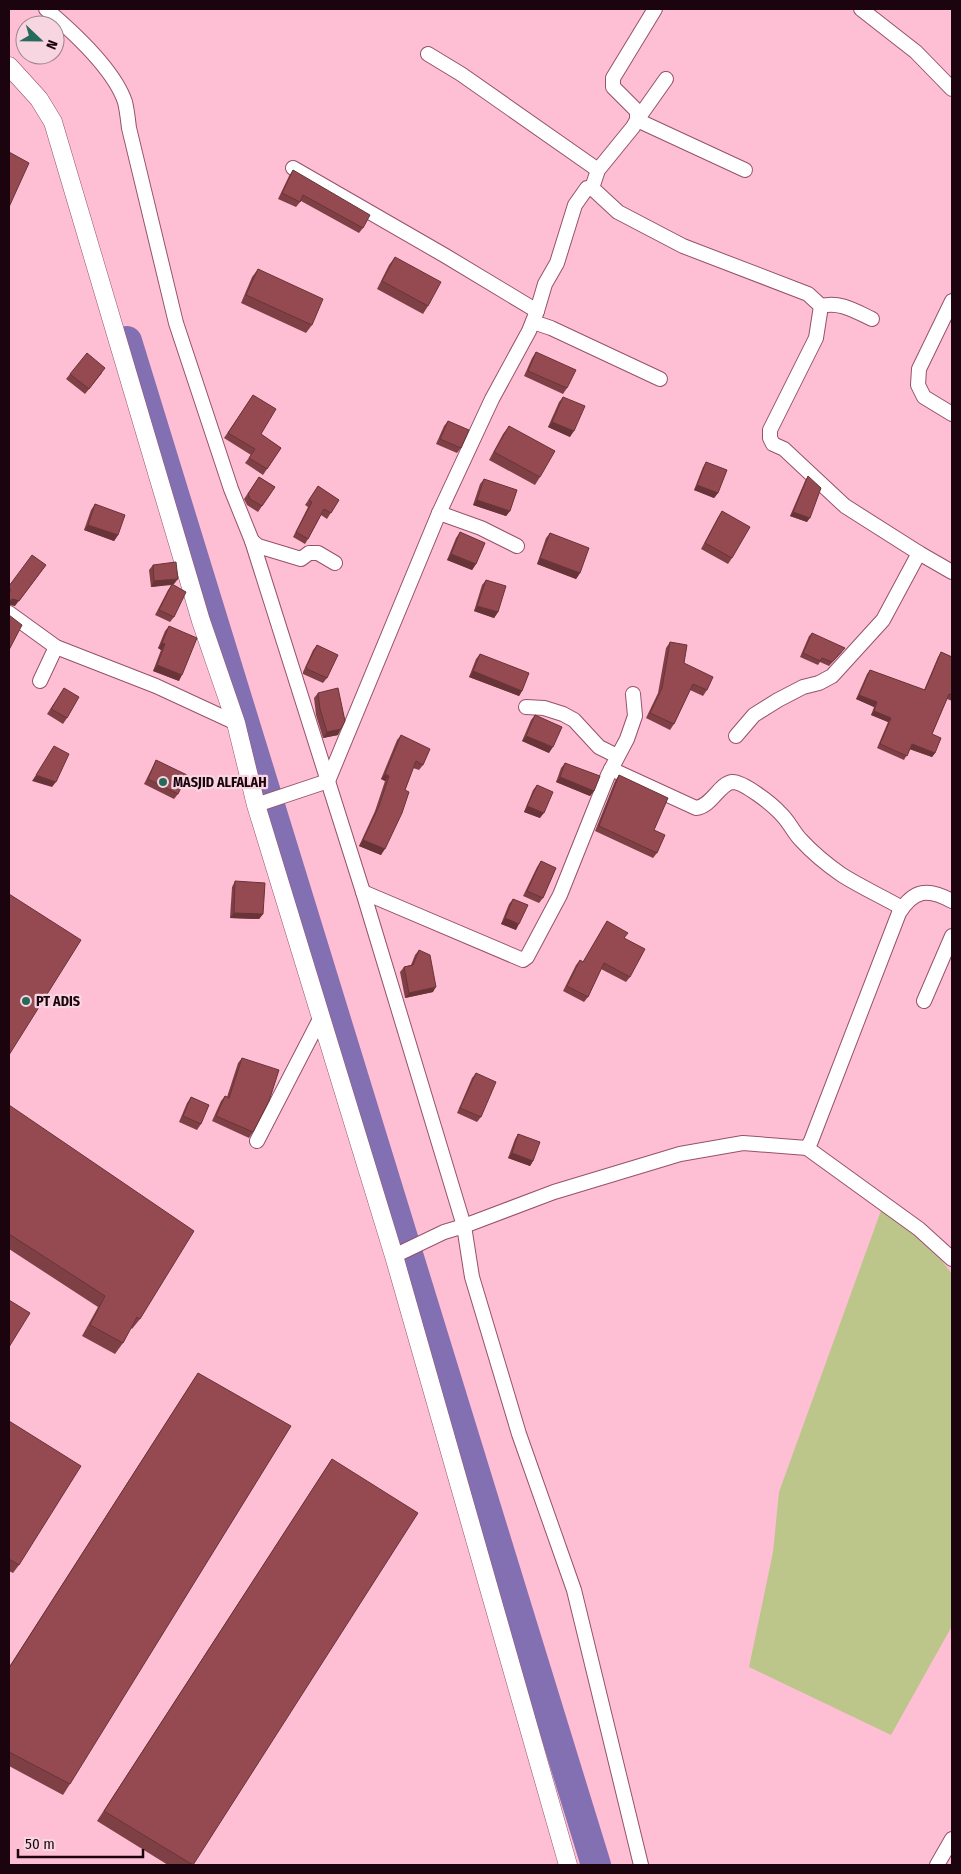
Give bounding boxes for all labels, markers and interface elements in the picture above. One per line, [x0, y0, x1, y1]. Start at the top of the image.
north arrow [15, 15, 65, 65]
text: N [42, 38, 61, 52]
place label: MASJID ALFALAH [173, 774, 267, 791]
marker: MASJID ALFALAH [157, 776, 169, 788]
place label: PT ADIS [36, 993, 80, 1010]
marker: PT ADIS [20, 995, 32, 1007]
scale bar [18, 1826, 142, 1858]
text: 50 m [25, 1835, 55, 1853]

